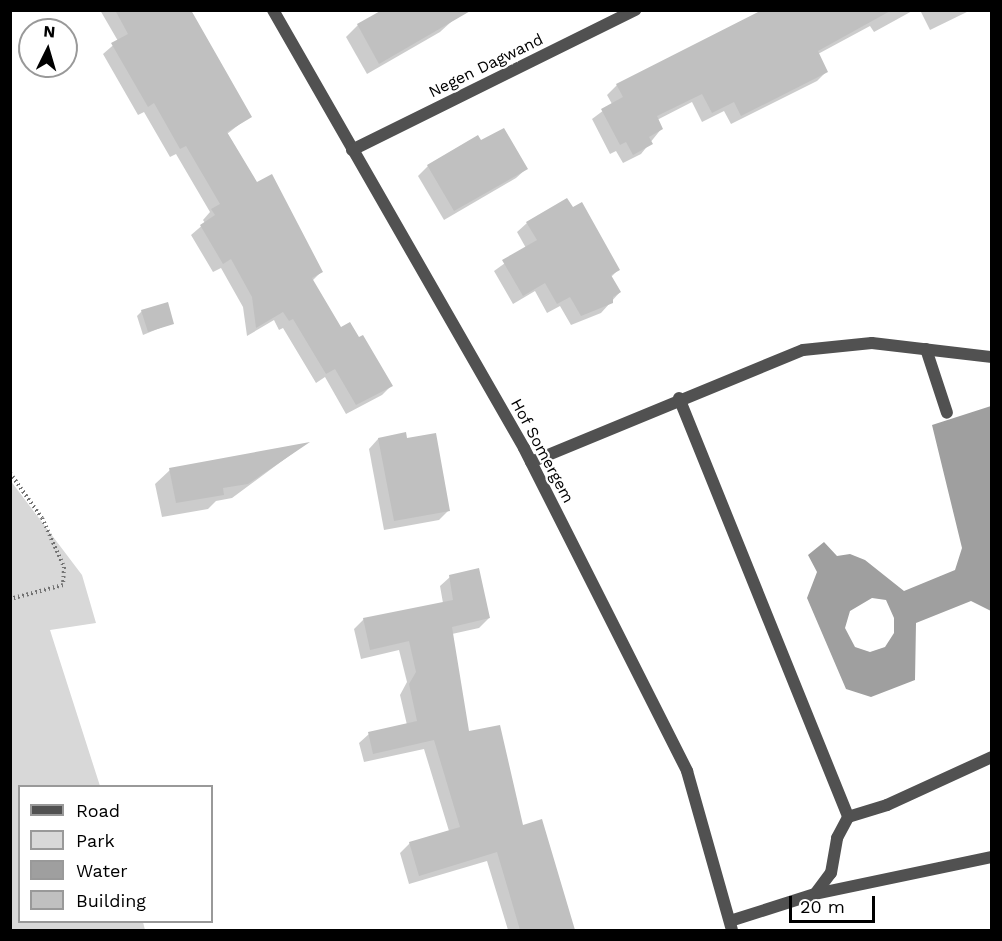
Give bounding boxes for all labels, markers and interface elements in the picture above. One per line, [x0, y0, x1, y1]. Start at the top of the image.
north arrow [18, 18, 78, 78]
text: N [43, 22, 56, 42]
street label: Negen Dagwand [426, 30, 546, 102]
street label: Hof Somergem [506, 395, 578, 507]
legend [18, 785, 213, 923]
text: Road [76, 800, 120, 821]
text: Park [76, 830, 115, 851]
text: Water [76, 860, 128, 881]
scale bar [792, 884, 878, 922]
text: Building [76, 890, 146, 911]
text: 20 m [800, 896, 845, 917]

